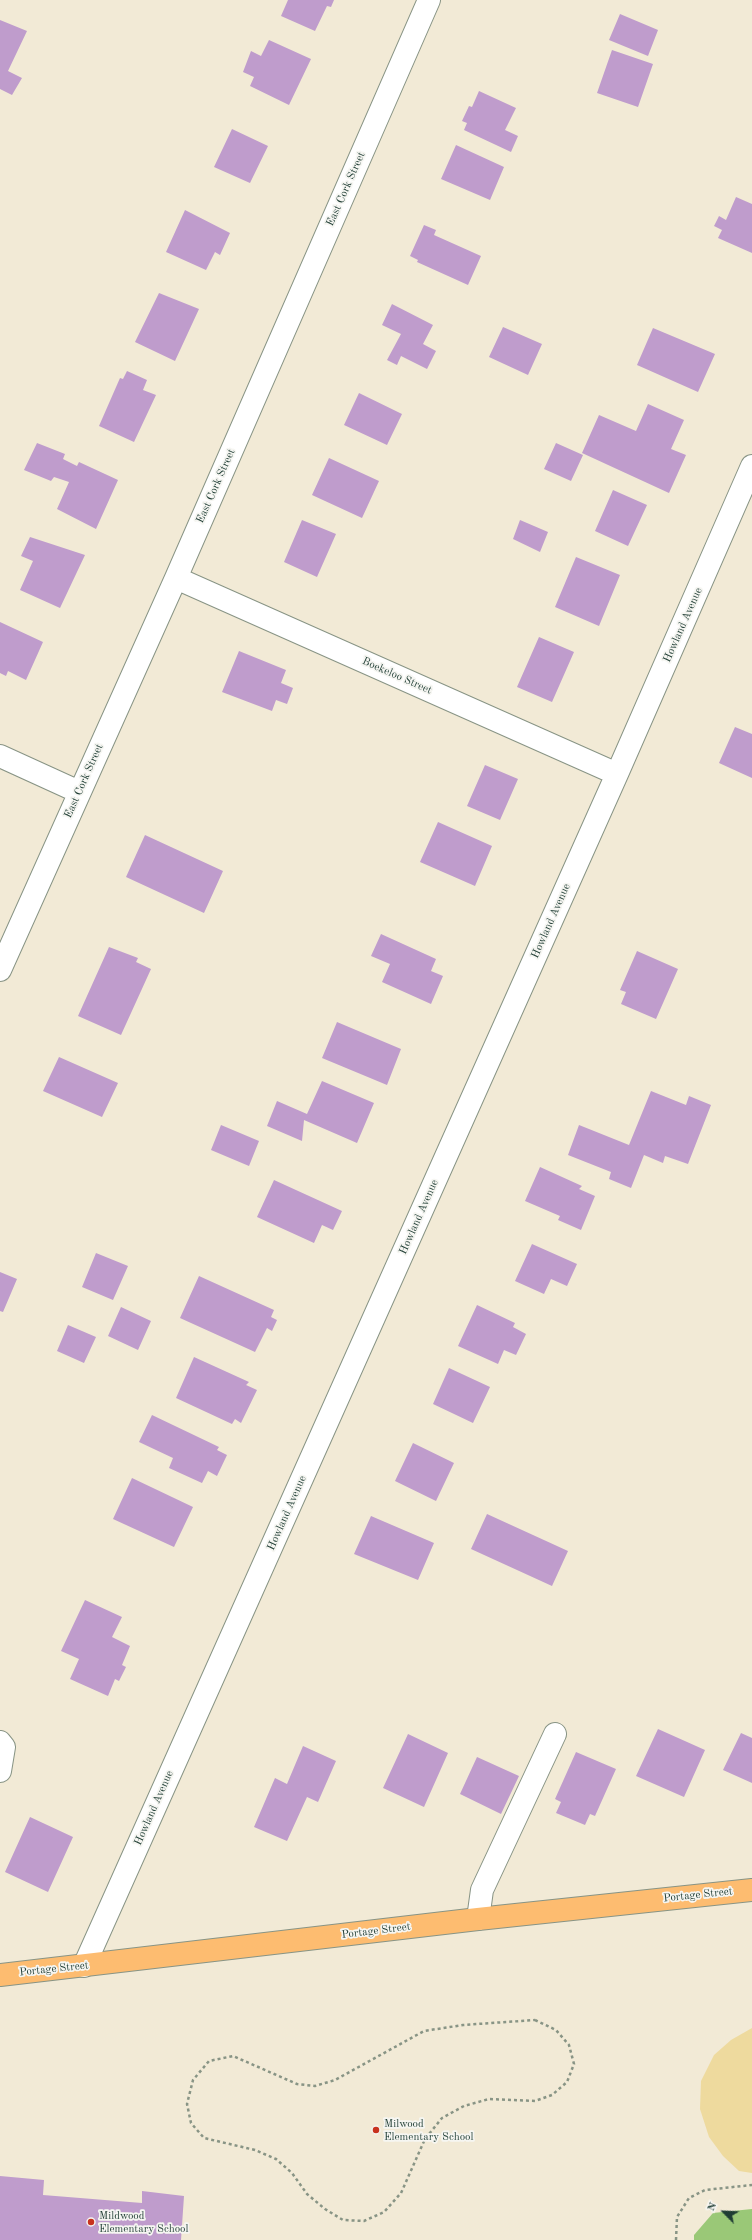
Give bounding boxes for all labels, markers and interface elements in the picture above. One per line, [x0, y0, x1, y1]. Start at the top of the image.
street label: East Cork Street [324, 150, 368, 228]
street label: East Cork Street [194, 447, 238, 525]
street label: Howland Avenue [661, 586, 705, 664]
street label: Boekeloo Street [360, 655, 434, 697]
street label: East Cork Street [62, 742, 106, 820]
street label: Howland Avenue [529, 882, 573, 960]
street label: Howland Avenue [397, 1178, 441, 1256]
street label: Howland Avenue [265, 1474, 309, 1552]
street label: Howland Avenue [132, 1769, 176, 1847]
street label: Portage Street [663, 1885, 733, 1905]
street label: Portage Street [341, 1920, 411, 1942]
street label: Portage Street [19, 1959, 89, 1979]
place label: Milwood Elementary School [384, 2117, 474, 2143]
marker: Milwood Elementary School [371, 2125, 381, 2135]
north arrow [704, 2192, 744, 2232]
text: N [706, 2201, 719, 2213]
place label: Mildwood Elementary School [99, 2209, 189, 2235]
marker: Mildwood Elementary School [86, 2217, 96, 2227]

